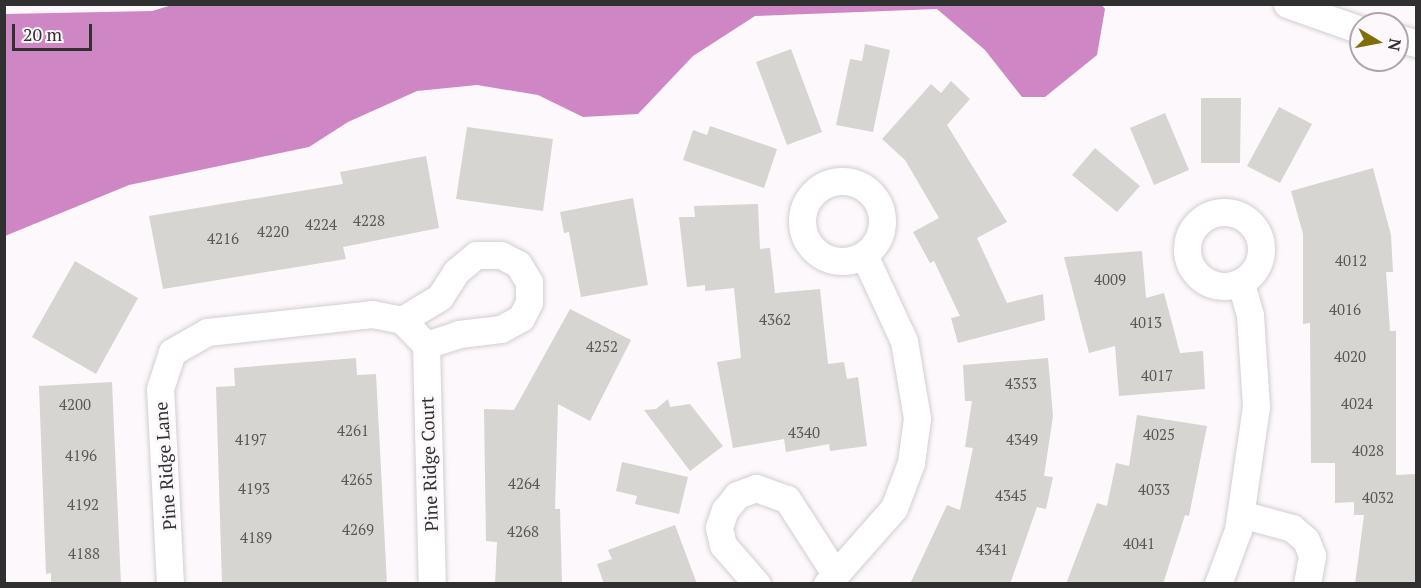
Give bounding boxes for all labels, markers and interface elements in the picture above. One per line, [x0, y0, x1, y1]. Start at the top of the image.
scale bar [15, 12, 94, 50]
north arrow [1349, 12, 1409, 72]
text: 20 m [23, 22, 62, 46]
text: N [1383, 37, 1407, 53]
house number: 4228 [353, 212, 385, 230]
house number: 4224 [305, 216, 337, 234]
house number: 4220 [257, 223, 289, 241]
house number: 4216 [207, 230, 239, 248]
house number: 4012 [1335, 252, 1367, 270]
house number: 4009 [1094, 271, 1126, 289]
house number: 4016 [1329, 301, 1361, 319]
house number: 4362 [759, 311, 791, 329]
house number: 4013 [1130, 314, 1162, 332]
house number: 4252 [586, 338, 618, 356]
house number: 4020 [1334, 348, 1366, 366]
house number: 4017 [1141, 367, 1173, 385]
house number: 4353 [1005, 375, 1037, 393]
house number: 4024 [1341, 395, 1373, 413]
house number: 4200 [59, 396, 91, 414]
street label: Pine Ridge Court [416, 396, 442, 532]
street label: Pine Ridge Lane [150, 401, 180, 531]
house number: 4261 [337, 422, 369, 440]
house number: 4340 [788, 424, 820, 442]
house number: 4025 [1143, 426, 1175, 444]
house number: 4197 [235, 431, 267, 449]
house number: 4349 [1006, 431, 1038, 449]
house number: 4028 [1352, 442, 1384, 460]
house number: 4196 [65, 447, 97, 465]
house number: 4265 [341, 471, 373, 489]
house number: 4264 [508, 475, 540, 493]
house number: 4193 [238, 480, 270, 498]
house number: 4033 [1138, 481, 1170, 499]
house number: 4345 [995, 487, 1027, 505]
house number: 4032 [1362, 489, 1394, 507]
house number: 4192 [67, 496, 99, 514]
house number: 4269 [342, 521, 374, 539]
house number: 4268 [507, 523, 539, 541]
house number: 4189 [240, 529, 272, 547]
house number: 4041 [1123, 535, 1155, 553]
house number: 4341 [976, 541, 1008, 559]
house number: 4188 [68, 545, 100, 563]

